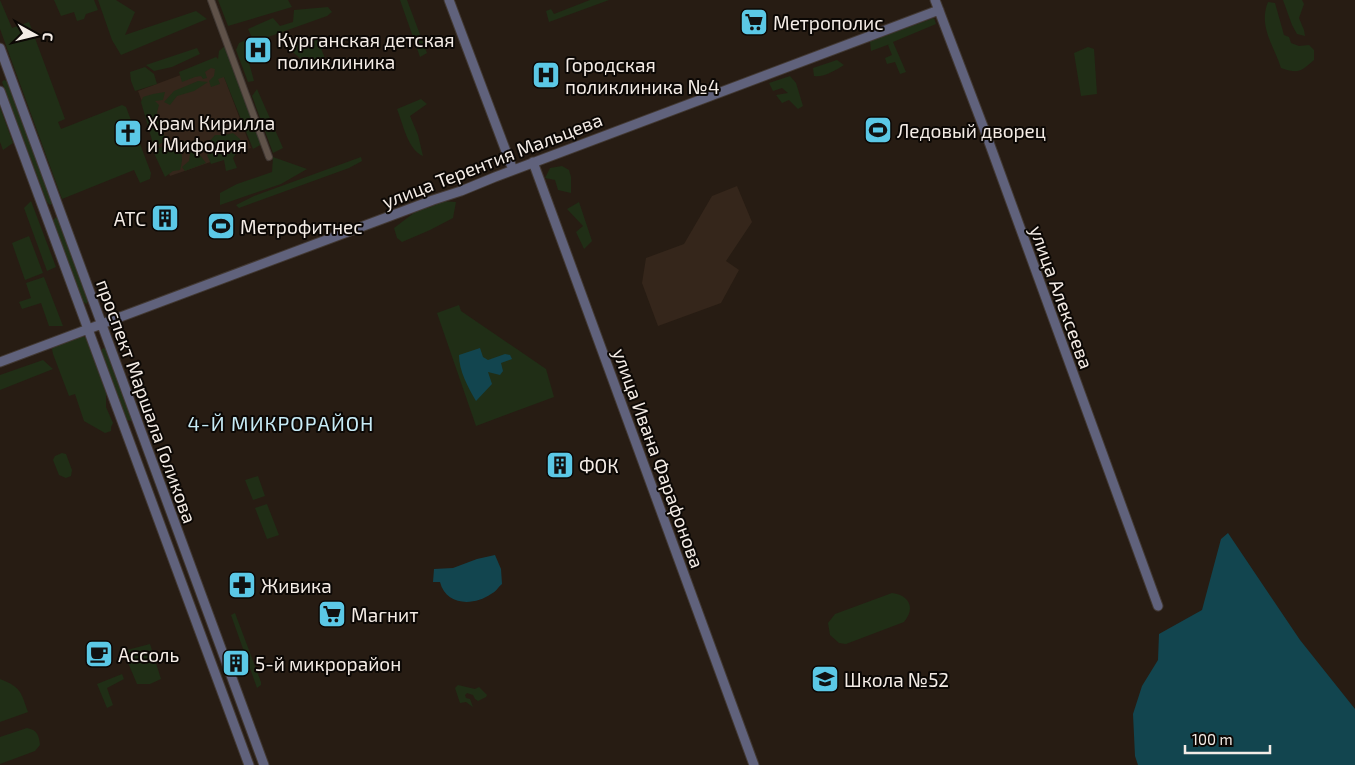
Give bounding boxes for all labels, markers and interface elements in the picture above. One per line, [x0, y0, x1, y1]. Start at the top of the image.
supermarket icon: Метрополис [739, 7, 769, 37]
north arrow [10, 10, 60, 60]
place label: Метрополис [773, 11, 884, 34]
place label: Курганская детская поликлиника [277, 28, 455, 73]
text: С [39, 32, 57, 42]
hospital icon: Курганская детская поликлиника [243, 35, 273, 65]
place label: Городская поликлиника №4 [565, 53, 720, 98]
hospital icon: Городская поликлиника №4 [531, 60, 561, 90]
street label: улица Терентия Мальцева [379, 107, 606, 214]
place label: Храм Кирилла и Мифодия [147, 111, 275, 156]
sports icon: Ледовый дворец [863, 115, 893, 145]
church icon: Храм Кирилла и Мифодия [113, 118, 143, 148]
place label: Ледовый дворец [897, 119, 1046, 142]
building icon: АТС [150, 203, 180, 233]
place label: АТС [114, 207, 146, 230]
sports icon: Метрофитнес [206, 211, 236, 241]
place label: Метрофитнес [240, 215, 363, 238]
street label: улица Алексеева [1024, 222, 1099, 372]
street label: проспект Маршала Голикова [92, 276, 202, 526]
street label: улица Ивана Фарафонова [608, 345, 710, 571]
district label: 4-Й МИКРОРАЙОН [188, 411, 374, 435]
building icon: ФОК [545, 450, 575, 480]
place label: ФОК [579, 454, 619, 477]
pharmacy icon: Живика [227, 570, 257, 600]
place label: Живика [261, 574, 332, 597]
supermarket icon: Магнит [317, 599, 347, 629]
place label: Магнит [351, 603, 418, 626]
cafe icon: Ассоль [84, 639, 114, 669]
place label: Ассоль [118, 643, 179, 666]
building icon: 5-й микрорайон [221, 648, 251, 678]
place label: 5-й микрорайон [255, 652, 401, 675]
school or university icon: Школа №52 [810, 664, 840, 694]
place label: Школа №52 [844, 668, 949, 691]
scale bar [1185, 722, 1270, 754]
text: 100 m [1192, 730, 1233, 748]

